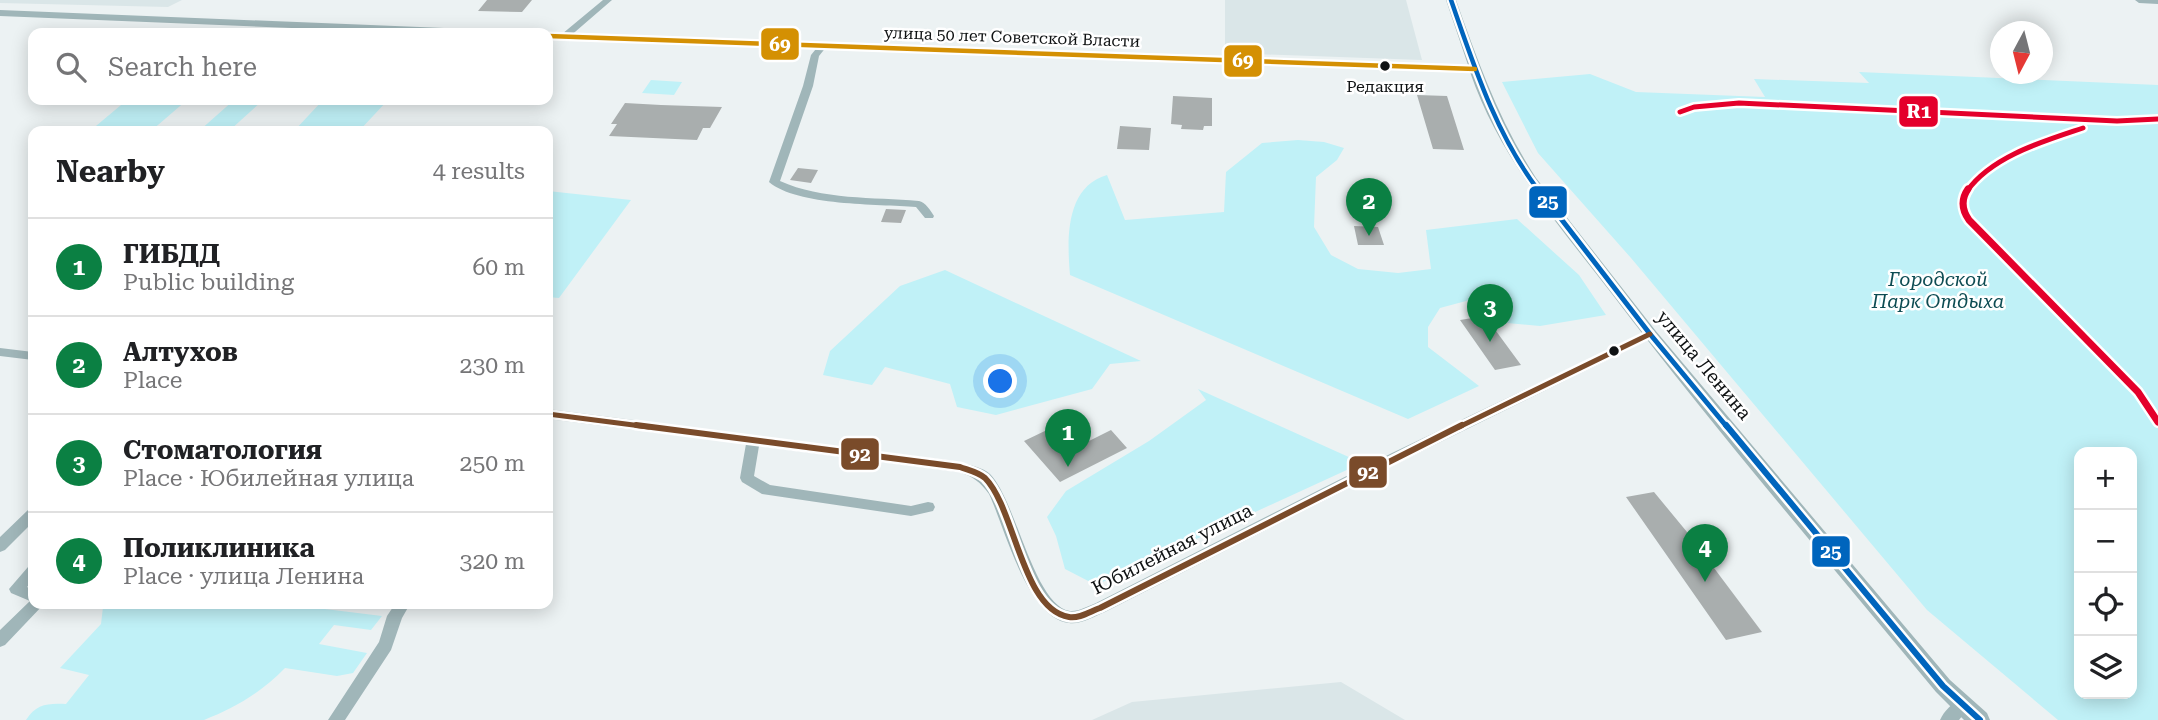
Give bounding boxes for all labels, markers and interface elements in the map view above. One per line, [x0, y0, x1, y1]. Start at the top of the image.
north arrow [1990, 21, 2053, 84]
street label: улица 50 лет Советской Власти [884, 23, 1141, 51]
line badge: 69 [760, 27, 800, 61]
search box [28, 28, 553, 105]
text: 69 [769, 33, 791, 56]
line badge: 69 [1223, 44, 1263, 78]
icon: search [52, 48, 90, 86]
text: 69 [1232, 49, 1254, 72]
text: Search here [108, 52, 257, 82]
marker: Редакция [1378, 59, 1392, 73]
place label: Редакция [1346, 77, 1424, 96]
line badge: R1 [1898, 95, 1939, 128]
text: R1 [1907, 100, 1932, 123]
text: Nearby [56, 154, 165, 189]
text: 4 results [433, 158, 525, 185]
pin: 2 [1346, 178, 1392, 236]
line badge: 25 [1528, 185, 1568, 219]
text: 25 [1537, 190, 1559, 213]
text: ГИБДД [123, 239, 220, 269]
text: 1 [73, 254, 85, 281]
text: 60 m [472, 254, 525, 281]
park label: Городской Парк Отдыха [1871, 268, 2004, 313]
text: Public building [123, 269, 294, 296]
pin: 3 [1467, 284, 1513, 342]
street label: улица Ленина [1652, 306, 1757, 425]
text: Алтухов [123, 337, 238, 367]
unlabelled marker [1607, 344, 1621, 358]
text: 2 [73, 352, 85, 379]
text: 230 m [460, 352, 525, 379]
your location [983, 364, 1017, 398]
text: Place [123, 367, 182, 394]
pin: 1 [1045, 409, 1091, 467]
text: Стоматология [123, 435, 322, 465]
line badge: 92 [840, 437, 880, 471]
text: 92 [849, 443, 871, 466]
map controls [2074, 447, 2137, 699]
button: + [2074, 447, 2137, 510]
text: 3 [73, 450, 85, 477]
text: 250 m [460, 450, 525, 477]
line badge: 92 [1348, 455, 1388, 489]
text: 92 [1357, 461, 1379, 484]
text: Place · Юбилейная улица [123, 465, 414, 492]
street label: Юбилейная улица [1088, 498, 1257, 599]
button: − [2074, 510, 2137, 573]
pin: 4 [1682, 524, 1728, 582]
text: Поликлиника [123, 533, 315, 563]
line badge: 25 [1811, 535, 1851, 568]
text: 25 [1820, 540, 1842, 563]
text: 4 [73, 548, 85, 575]
text: 320 m [460, 548, 525, 575]
text: Place · улица Ленина [123, 563, 364, 590]
button: locate [2074, 573, 2137, 636]
button: layers [2074, 636, 2137, 699]

